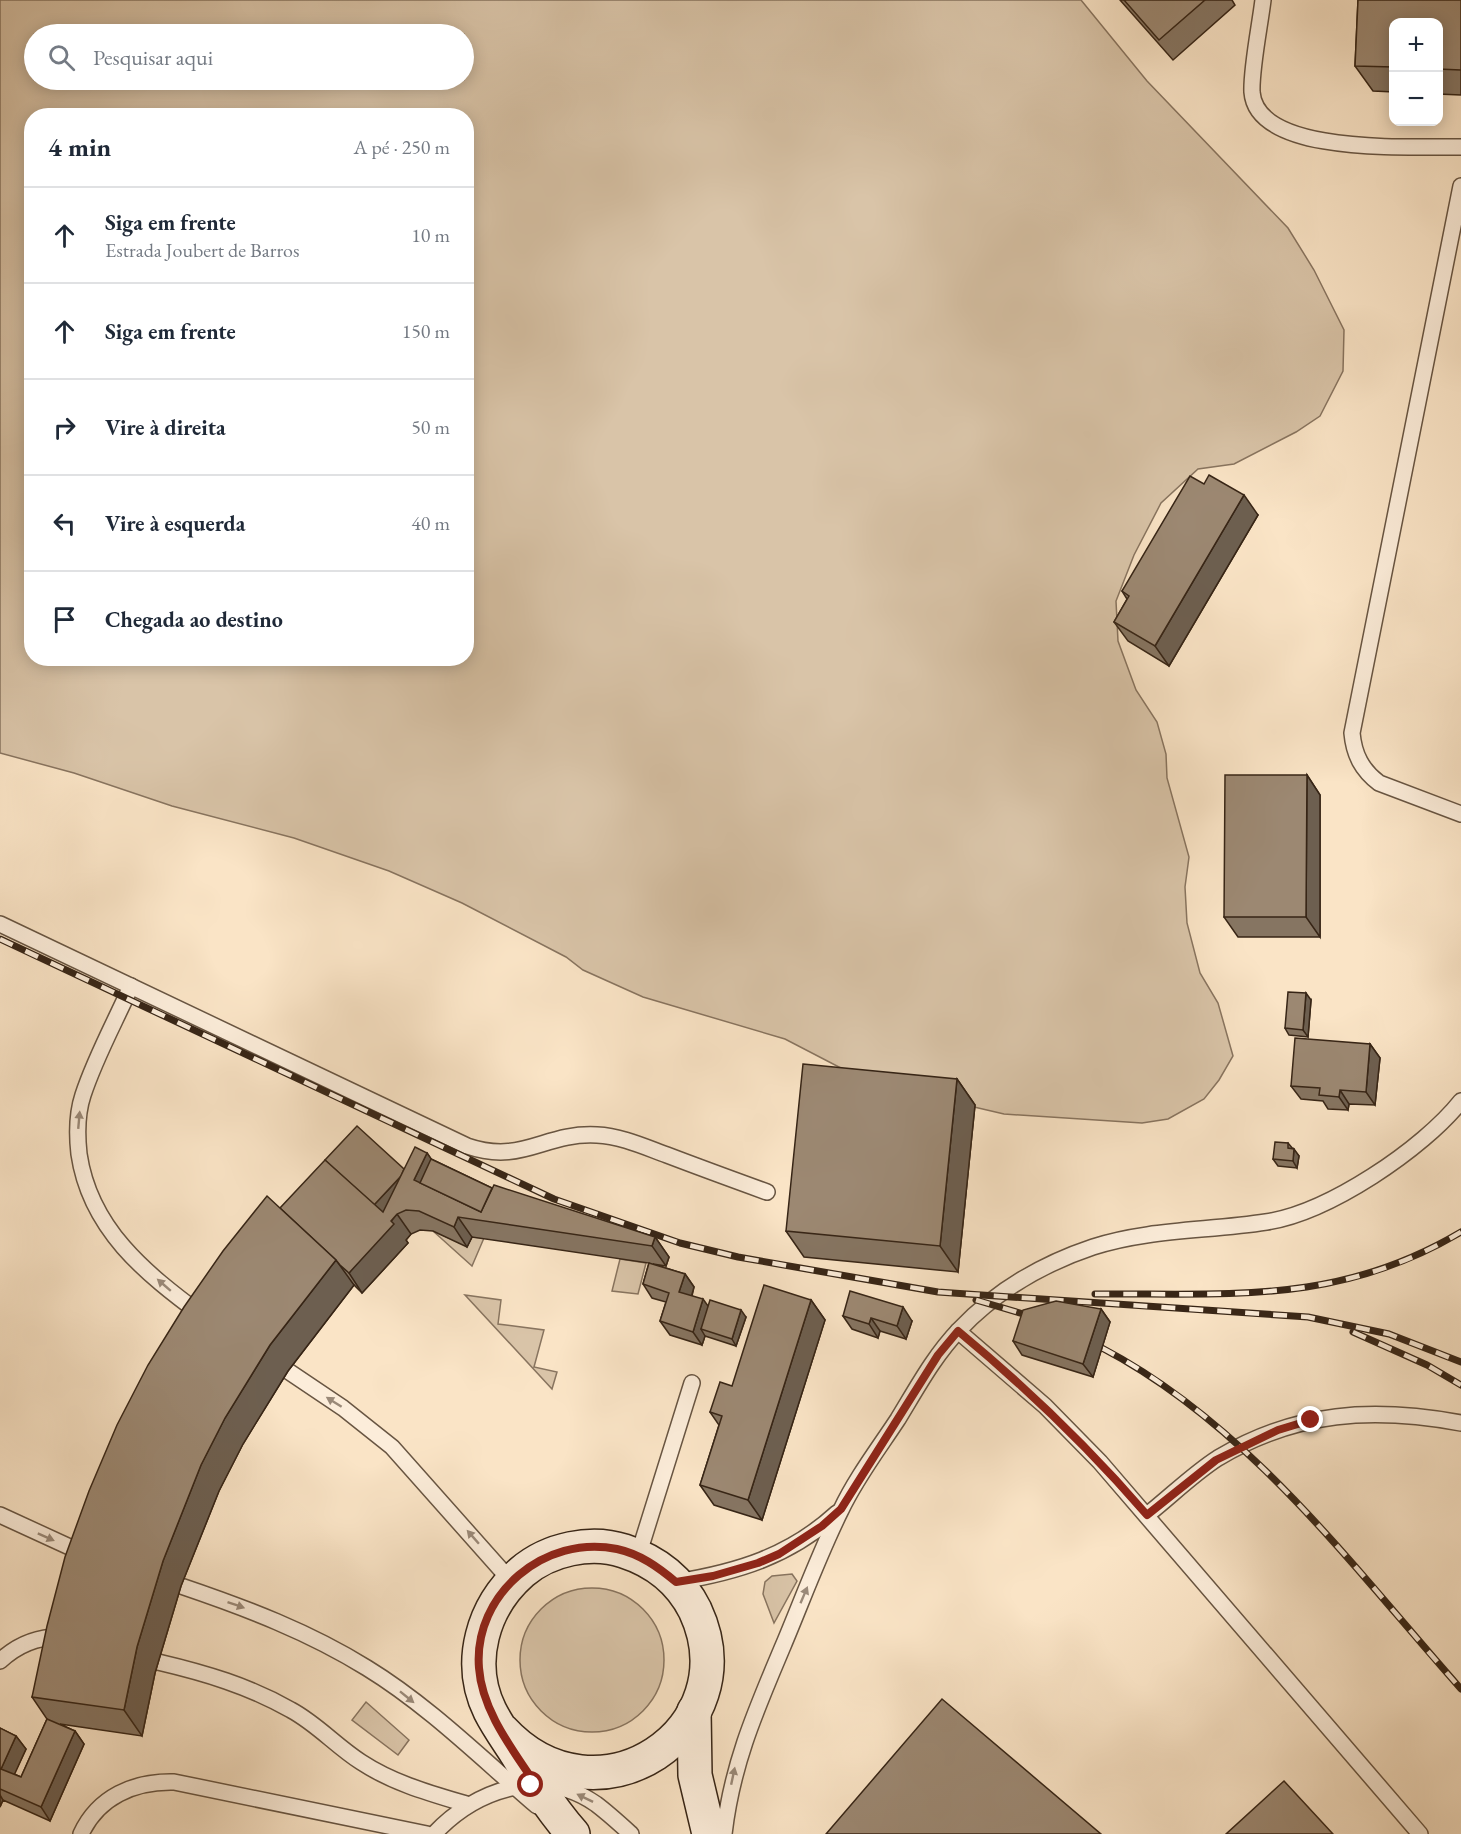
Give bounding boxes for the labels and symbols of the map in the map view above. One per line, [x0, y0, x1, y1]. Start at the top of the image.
one-way arrow [74, 1111, 84, 1130]
one-way arrow [157, 1279, 172, 1292]
one-way arrow [325, 1396, 342, 1407]
route end [1297, 1406, 1323, 1432]
one-way arrow [467, 1530, 480, 1545]
one-way arrow [37, 1532, 54, 1541]
one-way arrow [800, 1586, 810, 1604]
one-way arrow [227, 1601, 245, 1610]
one-way arrow [399, 1690, 415, 1703]
one-way arrow [729, 1767, 739, 1786]
route start [517, 1771, 543, 1797]
one-way arrow [576, 1794, 594, 1804]

